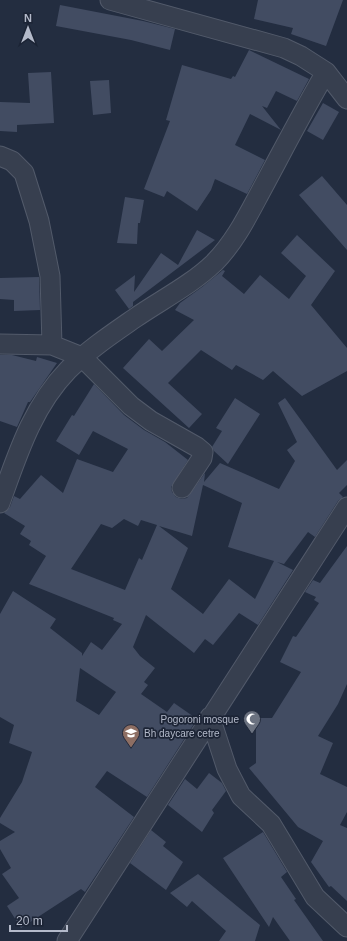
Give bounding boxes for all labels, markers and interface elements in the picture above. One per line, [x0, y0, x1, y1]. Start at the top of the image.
north arrow [8, 8, 48, 48]
text: N [24, 12, 32, 24]
mosque icon: Pogoroni mosque [242, 709, 262, 734]
place label: Pogoroni mosque [161, 714, 239, 725]
school or university icon: Bh daycare cetre [121, 723, 141, 748]
place label: Bh daycare cetre [144, 728, 220, 739]
scale bar [10, 907, 67, 933]
text: 20 m [16, 914, 43, 928]

